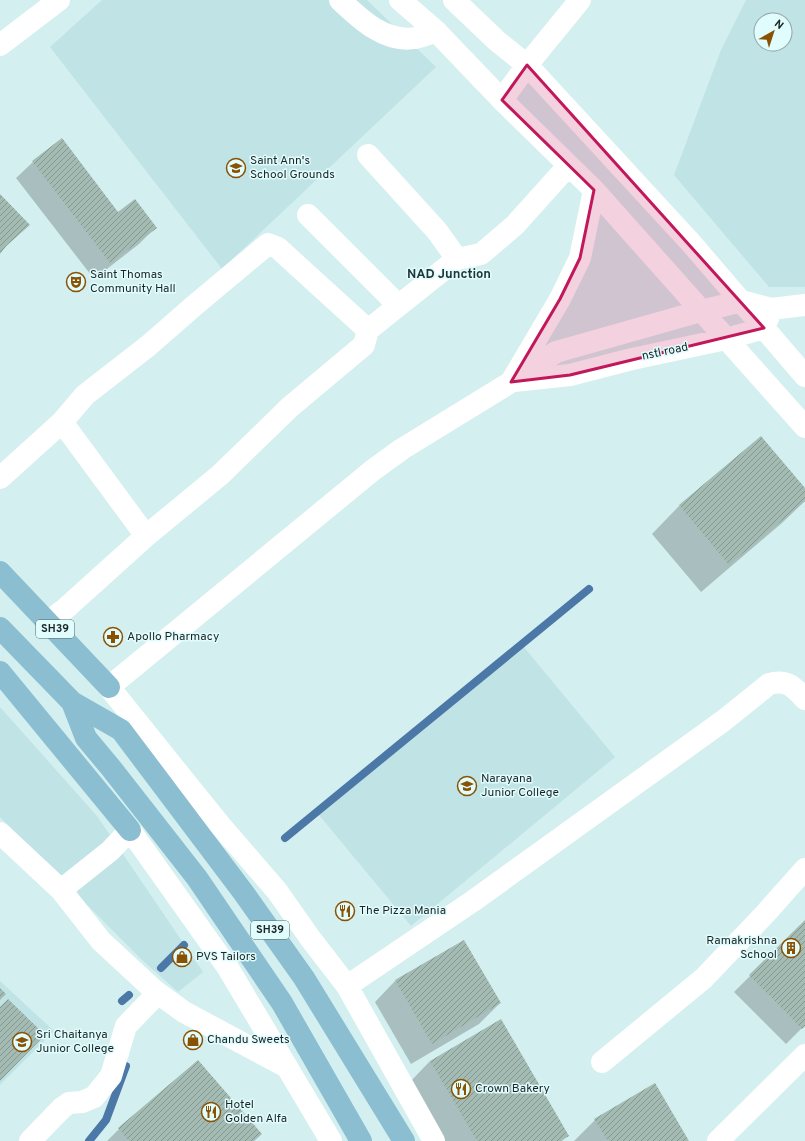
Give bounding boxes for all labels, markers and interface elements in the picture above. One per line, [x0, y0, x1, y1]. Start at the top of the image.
north arrow [753, 12, 793, 52]
text: N [771, 17, 786, 33]
place label: Saint Ann's School Grounds [250, 153, 335, 183]
school or university icon: Saint Ann's School Grounds [225, 157, 247, 179]
place label: Saint Thomas Community Hall [90, 267, 176, 297]
district label: NAD Junction [407, 267, 491, 283]
theatre icon: Saint Thomas Community Hall [65, 271, 87, 293]
street label: nstl road [640, 339, 690, 365]
road number: SH39 [36, 620, 74, 638]
pharmacy icon: Apollo Pharmacy [102, 626, 124, 648]
place label: Apollo Pharmacy [127, 629, 219, 645]
place label: Narayana Junior College [481, 771, 559, 801]
school or university icon: Narayana Junior College [456, 775, 478, 797]
restaurant icon: The Pizza Mania [334, 900, 356, 922]
place label: The Pizza Mania [359, 903, 446, 919]
road number: SH39 [251, 921, 289, 939]
place label: Ramakrishna School [706, 933, 777, 963]
building icon: Ramakrishna School [780, 937, 802, 959]
shop icon: PVS Tailors [171, 946, 193, 968]
place label: PVS Tailors [196, 949, 256, 965]
place label: Sri Chaitanya Junior College [36, 1027, 114, 1057]
shop icon: Chandu Sweets [182, 1029, 204, 1051]
school or university icon: Sri Chaitanya Junior College [11, 1031, 33, 1053]
place label: Chandu Sweets [207, 1032, 290, 1048]
restaurant icon: Crown Bakery [450, 1078, 472, 1100]
place label: Crown Bakery [475, 1081, 550, 1097]
place label: Hotel Golden Alfa [225, 1097, 287, 1127]
restaurant icon: Hotel Golden Alfa [200, 1101, 222, 1123]

